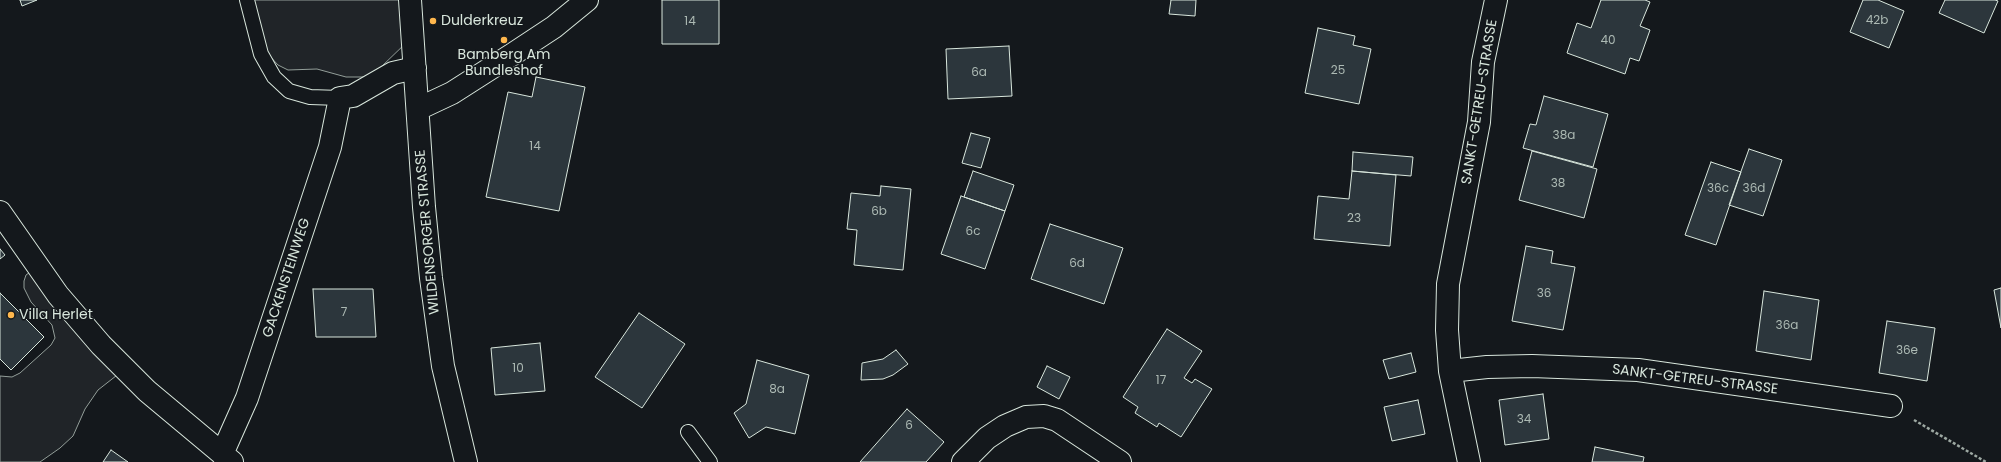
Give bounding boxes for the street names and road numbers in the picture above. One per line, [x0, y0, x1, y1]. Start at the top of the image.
street label: SANKT-GETREU-STRASSE [1459, 18, 1501, 186]
street label: WILDENSORGER STRASSE [412, 149, 444, 315]
street label: GACKENSTEINWEG [260, 216, 314, 340]
street label: SANKT-GETREU-STRASSE [1611, 361, 1779, 399]

